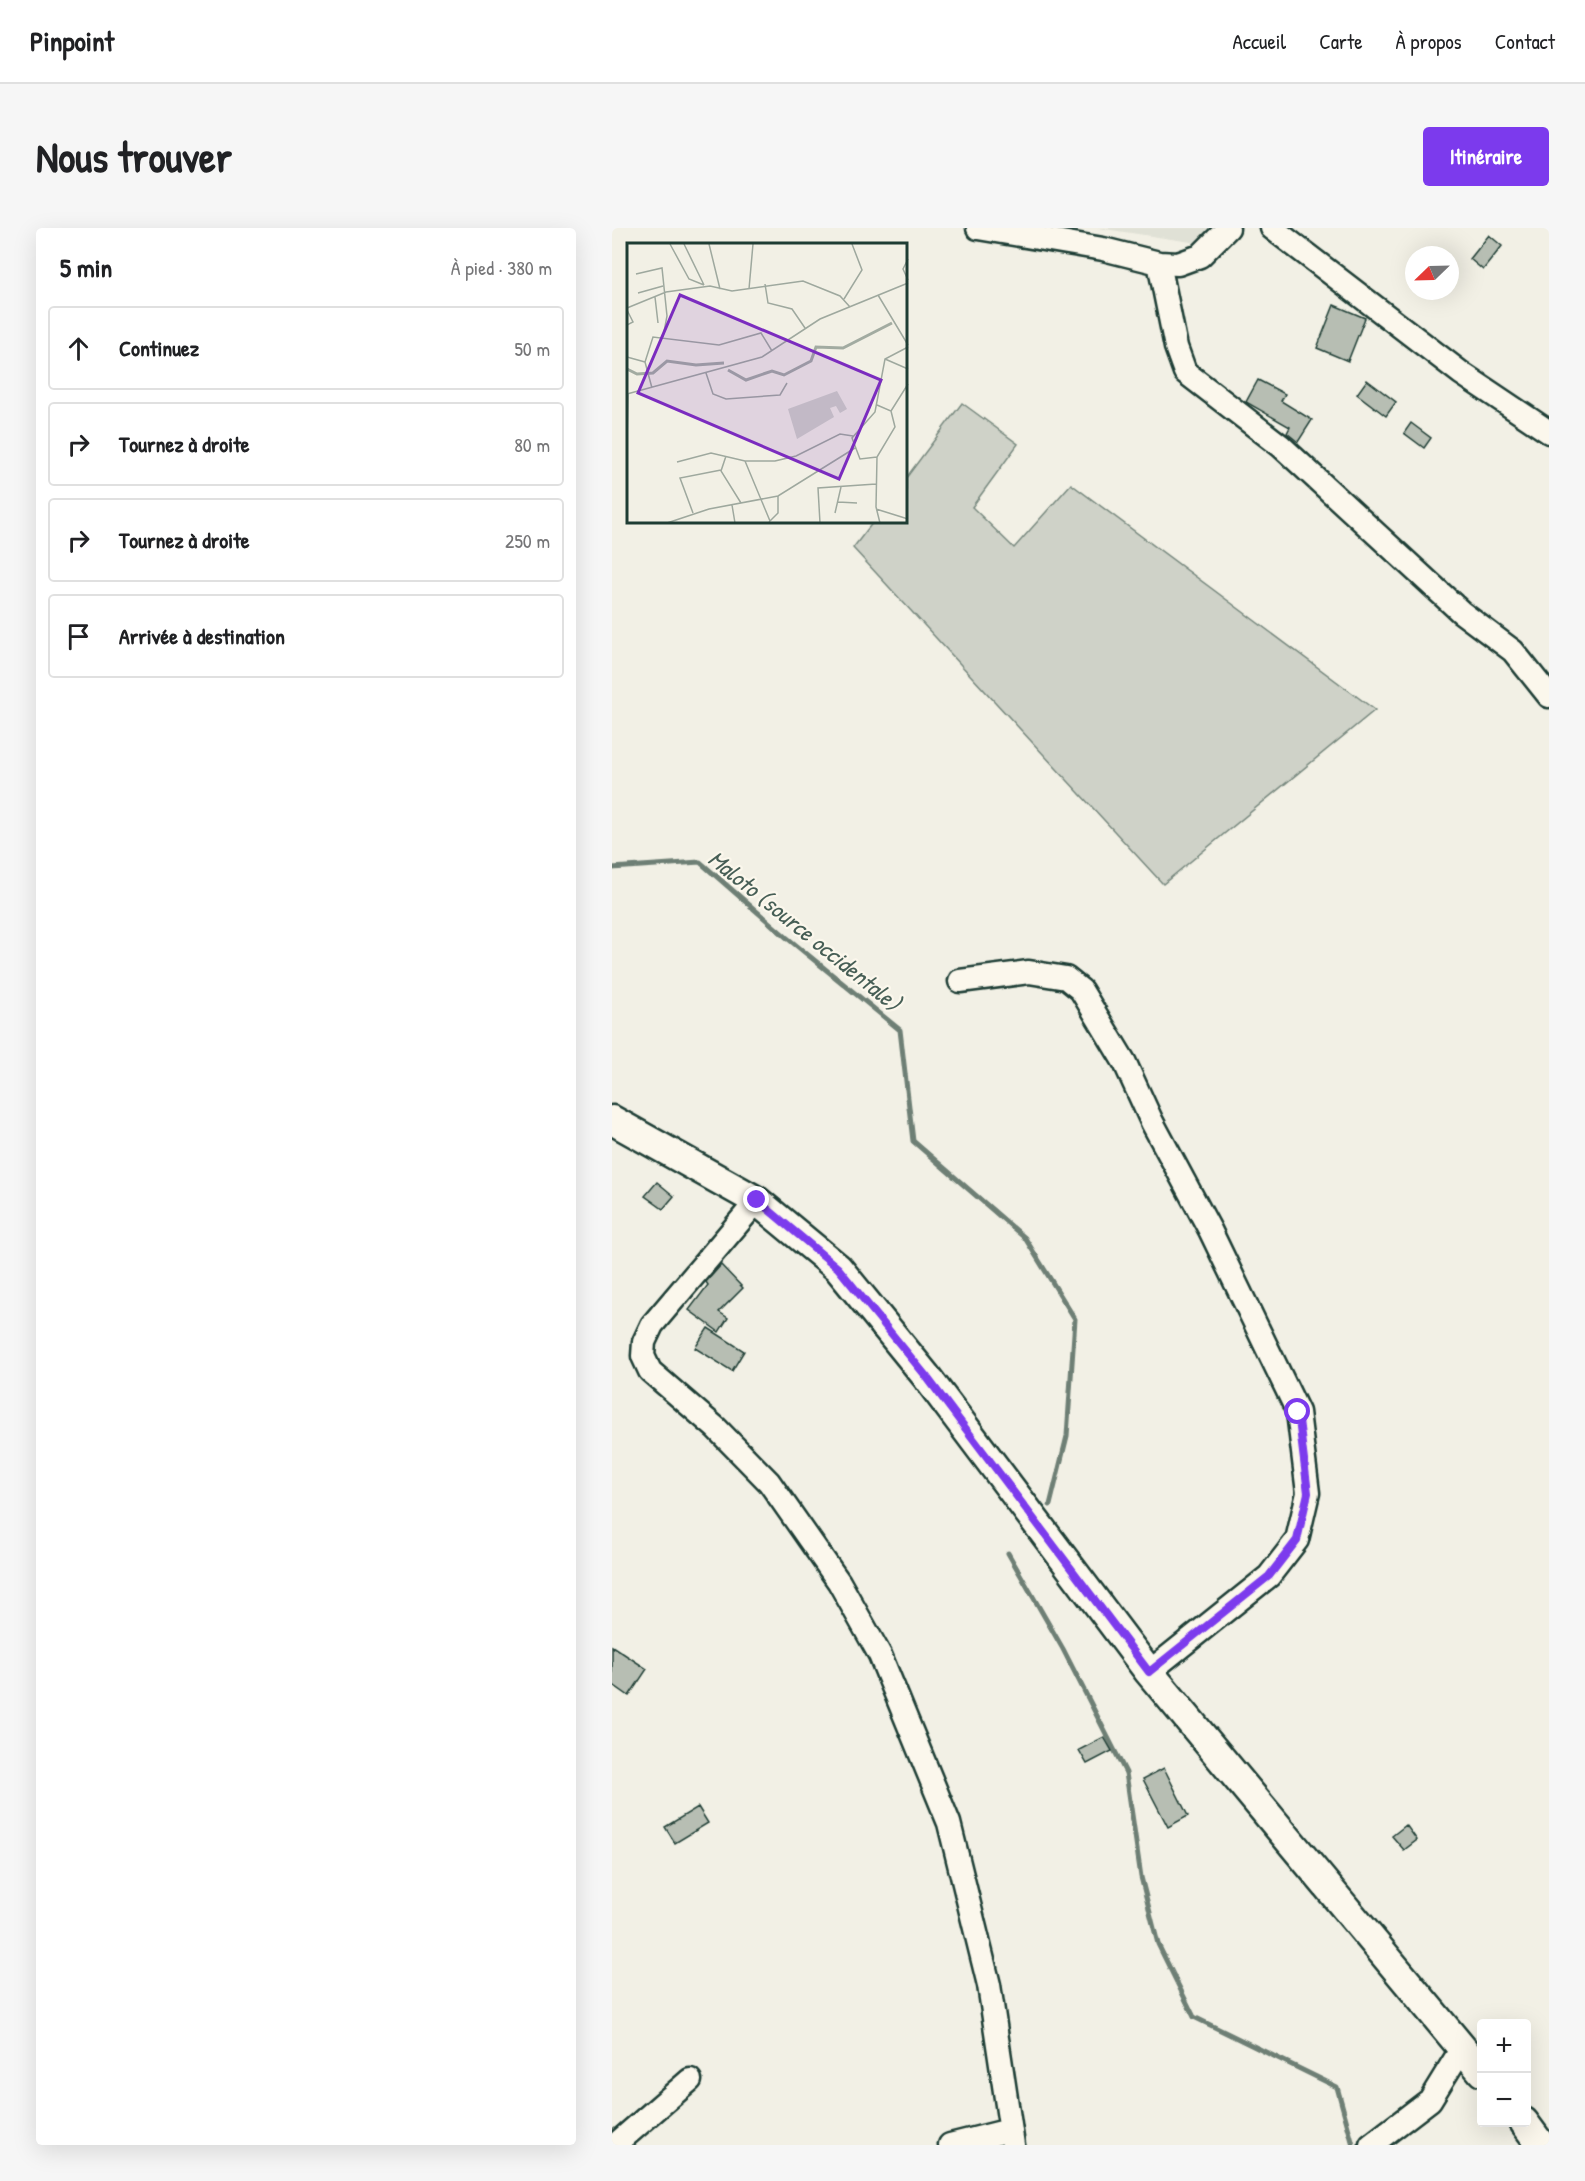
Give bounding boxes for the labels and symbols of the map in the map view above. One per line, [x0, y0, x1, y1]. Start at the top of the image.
inset map [627, 243, 908, 524]
north arrow [1405, 246, 1459, 300]
water label: Maloto (source occidentale) [702, 842, 910, 1019]
route end [743, 1186, 769, 1212]
route start [1284, 1398, 1310, 1424]

